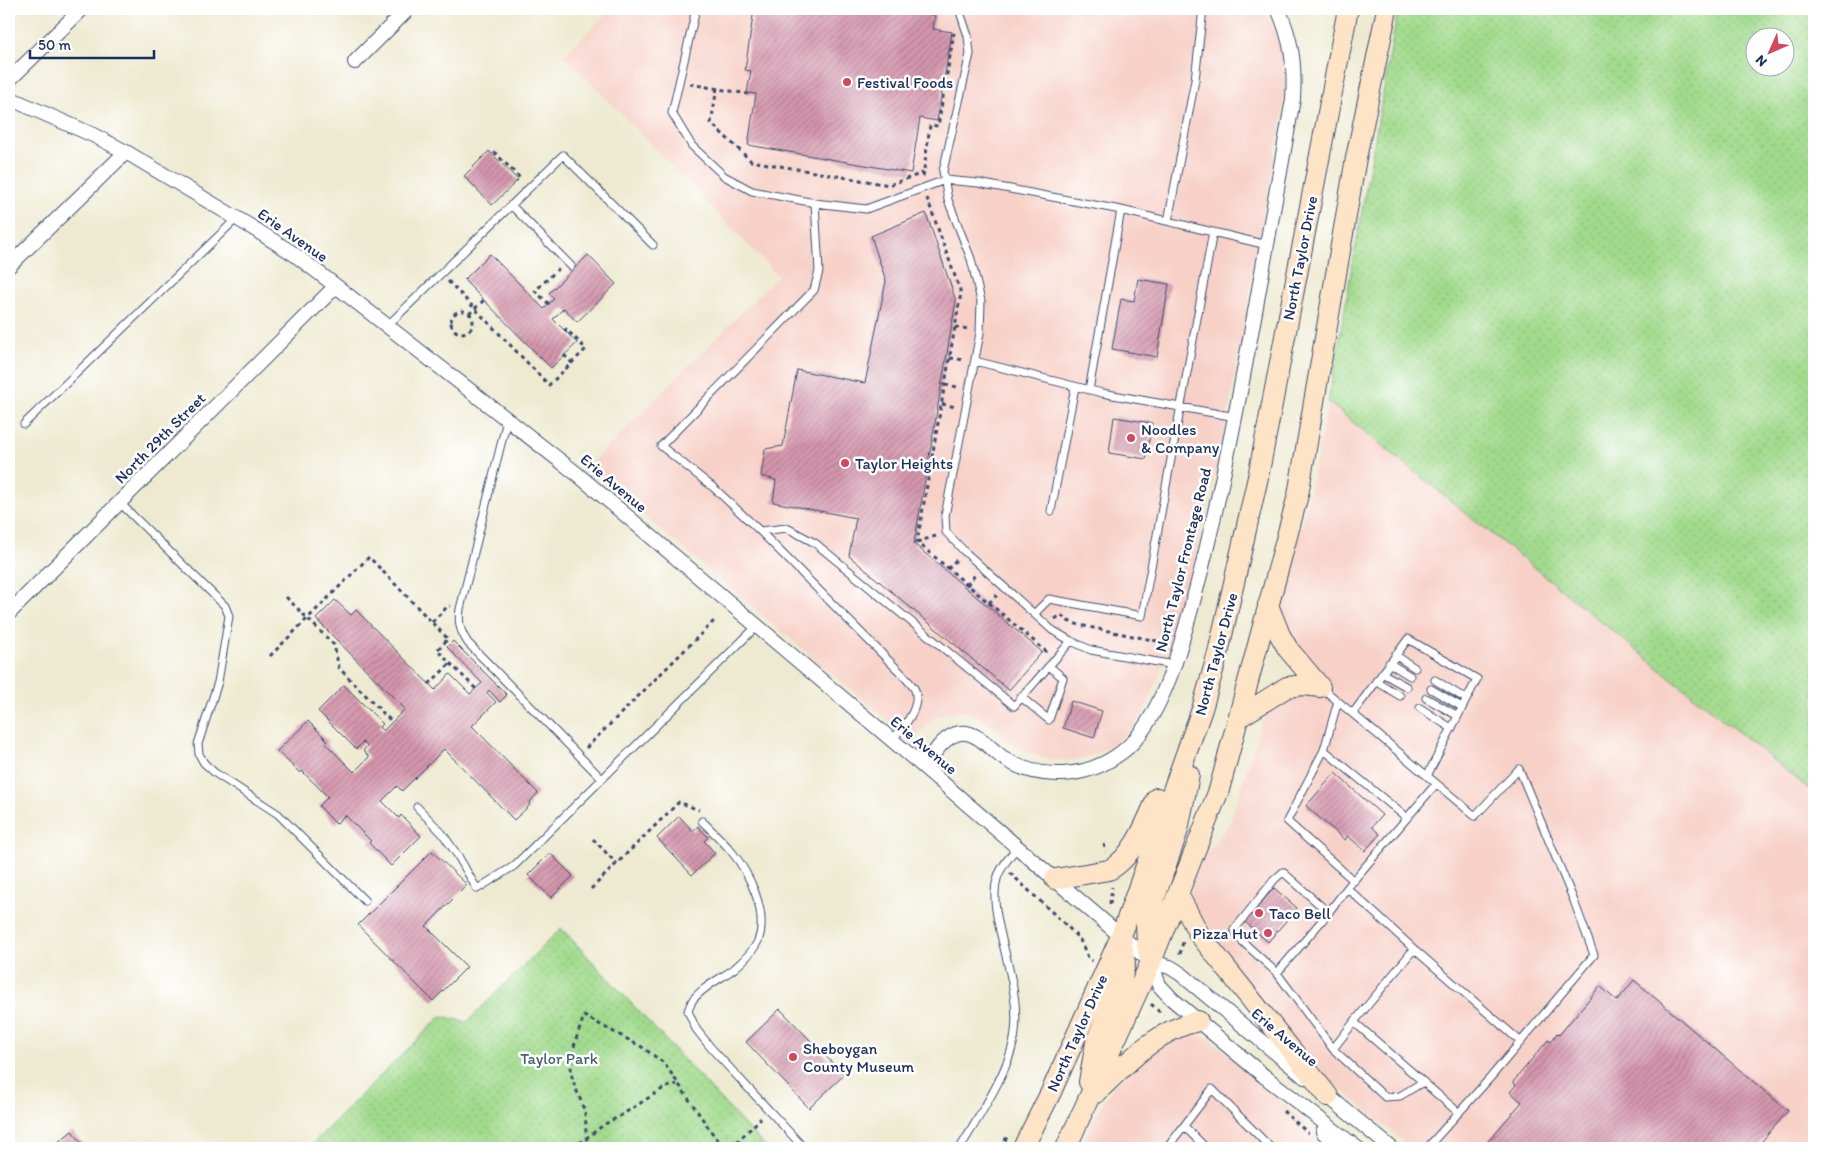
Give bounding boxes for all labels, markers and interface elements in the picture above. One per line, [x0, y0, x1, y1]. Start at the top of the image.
scale bar [30, 28, 154, 60]
north arrow [1746, 28, 1796, 78]
text: 50 m [38, 36, 71, 54]
text: N [1752, 51, 1771, 70]
place label: Festival Foods [857, 73, 953, 92]
marker: Festival Foods [841, 76, 853, 88]
street label: North Taylor Drive [1279, 194, 1321, 322]
street label: Erie Avenue [254, 204, 332, 266]
street label: North 29th Street [111, 389, 209, 487]
place label: Noodles & Company [1141, 420, 1220, 457]
marker: Noodles & Company [1125, 432, 1137, 444]
street label: Erie Avenue [577, 450, 651, 516]
place label: Taylor Heights [855, 454, 953, 473]
marker: Taylor Heights [839, 457, 851, 469]
street label: North Taylor Frontage Road [1151, 466, 1215, 654]
street label: North Taylor Drive [1190, 590, 1242, 718]
street label: Erie Avenue [887, 712, 961, 778]
place label: Taco Bell [1269, 904, 1331, 923]
marker: Taco Bell [1253, 907, 1265, 919]
place label: Pizza Hut [1193, 924, 1258, 943]
marker: Pizza Hut [1262, 927, 1274, 939]
street label: North Taylor Drive [1043, 971, 1111, 1095]
street label: Erie Avenue [1248, 1004, 1322, 1070]
place label: Sheboygan County Museum [803, 1039, 914, 1076]
park label: Taylor Park [520, 1049, 598, 1068]
marker: Sheboygan County Museum [787, 1051, 799, 1063]

